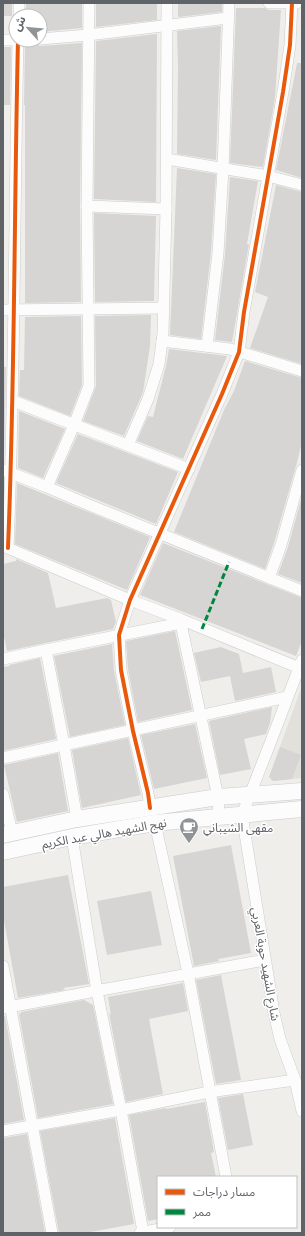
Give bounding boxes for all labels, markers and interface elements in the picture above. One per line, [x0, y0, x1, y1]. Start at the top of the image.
north arrow [8, 8, 48, 48]
text: ش [9, 14, 29, 33]
street label: نهج الشهيد هالي عبد الكريم [40, 815, 168, 854]
cafe icon: مقهى الشيباني [178, 816, 200, 844]
place label: مقهى الشيباني [203, 820, 273, 837]
street label: شارع الشهيد حوبة العربي [246, 906, 283, 1022]
legend [157, 1176, 297, 1228]
text: مسار دراجات [193, 1184, 255, 1199]
text: ممر [192, 1204, 211, 1219]

